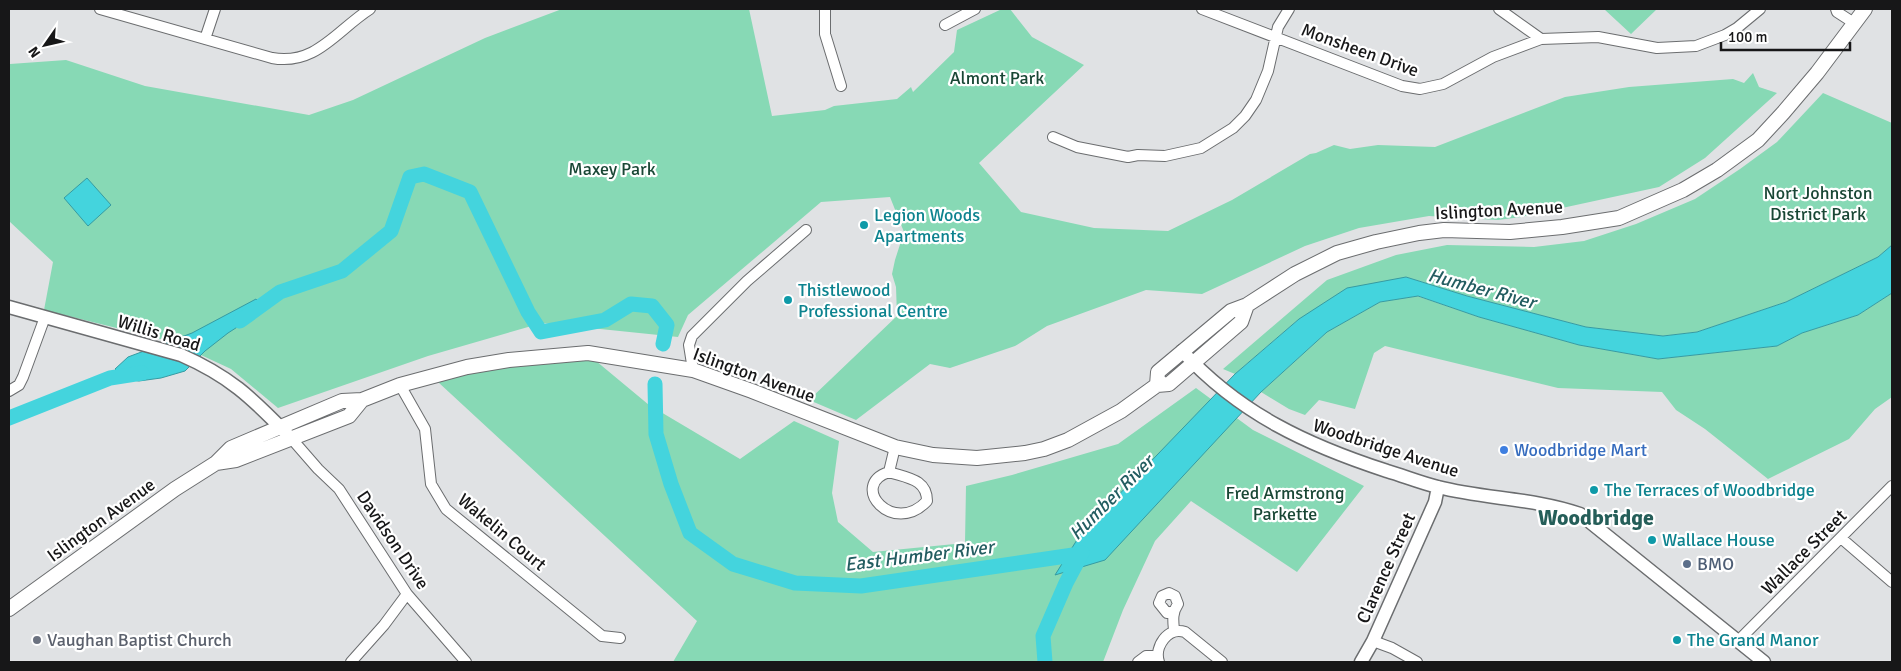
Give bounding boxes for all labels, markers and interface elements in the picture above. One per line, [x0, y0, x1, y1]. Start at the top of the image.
street label: Monsheen Drive [1298, 19, 1422, 81]
north arrow [20, 20, 70, 70]
scale bar [1721, 20, 1850, 52]
text: 100 m [1728, 28, 1768, 46]
text: N [25, 43, 44, 61]
park label: Almont Park [950, 67, 1044, 89]
park label: Maxey Park [568, 158, 656, 180]
park label: Nort Johnston District Park [1763, 182, 1873, 225]
street label: Islington Avenue [1434, 196, 1564, 224]
place label: Legion Woods Apartments [874, 204, 980, 247]
marker: Legion Woods Apartments [858, 219, 870, 231]
water label: Humber River [1425, 263, 1541, 316]
place label: Thistlewood Professional Centre [798, 279, 948, 322]
marker: Thistlewood Professional Centre [782, 294, 794, 306]
street label: Willis Road [115, 310, 203, 356]
street label: Islington Avenue [690, 343, 818, 407]
street label: Woodbridge Avenue [1310, 414, 1462, 482]
place label: Woodbridge Mart [1514, 439, 1647, 461]
marker: Woodbridge Mart [1498, 444, 1510, 456]
water label: Humber River [1064, 448, 1161, 545]
street label: Islington Avenue [43, 473, 159, 567]
place label: The Terraces of Woodbridge [1604, 479, 1815, 501]
park label: Fred Armstrong Parkette [1226, 482, 1344, 525]
marker: The Terraces of Woodbridge [1588, 484, 1600, 496]
street label: Davidson Drive [352, 487, 434, 593]
street label: Wakelin Court [453, 489, 551, 575]
district label: Woodbridge [1538, 504, 1654, 531]
street label: Wallace Street [1757, 505, 1851, 599]
street label: Clarence Street [1352, 509, 1420, 627]
place label: Wallace House [1662, 529, 1775, 551]
marker: Wallace House [1646, 534, 1658, 546]
water label: East Humber River [843, 535, 998, 577]
place label: BMO [1697, 553, 1734, 575]
marker: BMO [1681, 558, 1693, 570]
place label: Vaughan Baptist Church [47, 629, 232, 651]
place label: The Grand Manor [1687, 629, 1819, 651]
marker: Vaughan Baptist Church [31, 634, 43, 646]
marker: The Grand Manor [1671, 634, 1683, 646]

